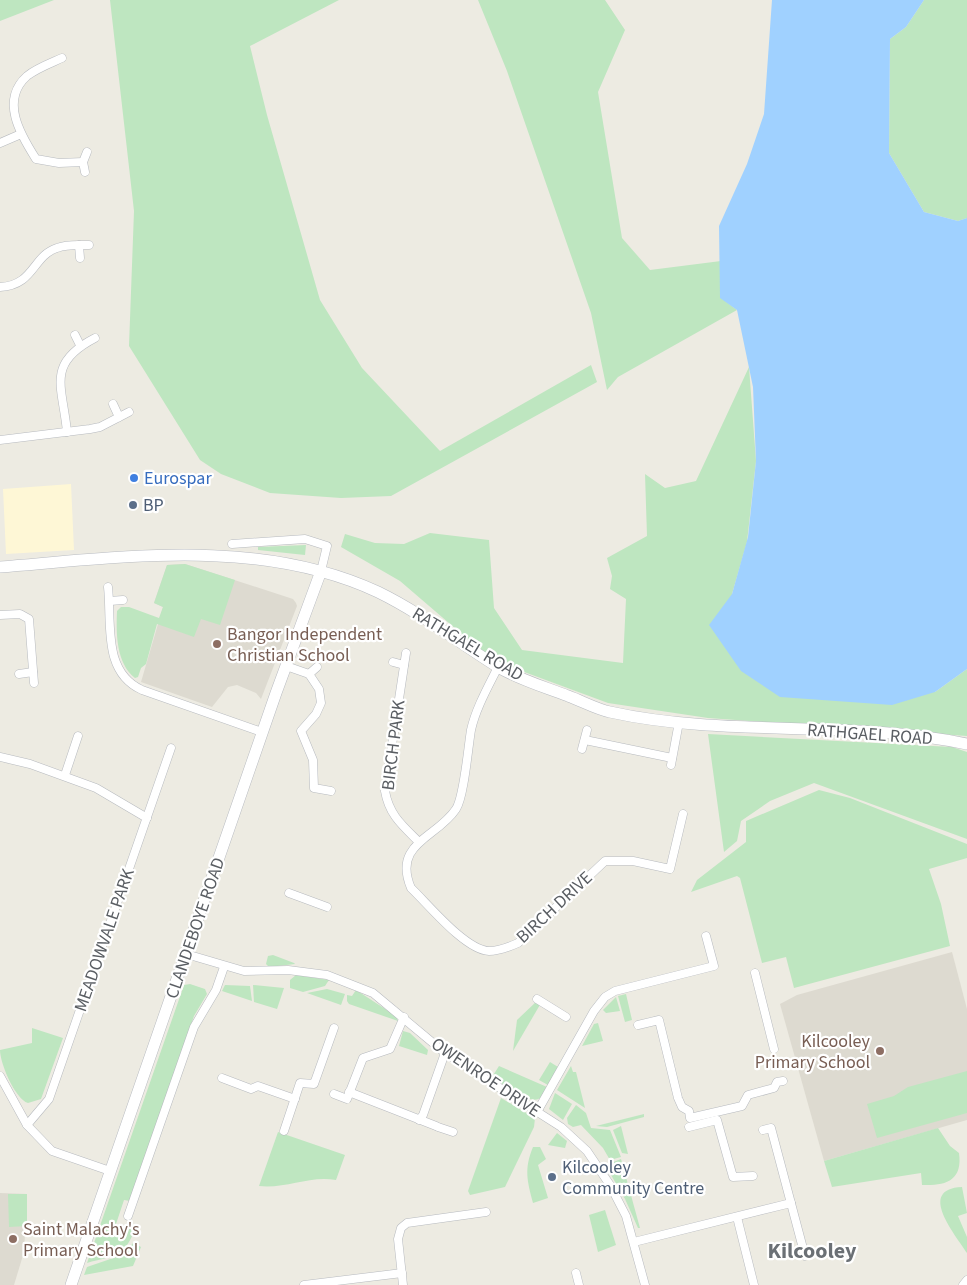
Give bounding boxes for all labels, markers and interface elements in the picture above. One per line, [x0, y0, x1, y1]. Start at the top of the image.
place label: Eurospar [144, 466, 212, 491]
marker: Eurospar [128, 472, 140, 484]
place label: BP [143, 493, 164, 518]
marker: BP [127, 499, 139, 511]
street label: RATHGAEL ROAD [407, 601, 528, 688]
place label: Bangor Independent Christian School [227, 622, 382, 668]
marker: Bangor Independent Christian School [211, 638, 223, 650]
street label: BIRCH PARK [376, 698, 412, 792]
street label: RATHGAEL ROAD [806, 718, 934, 751]
street label: CLANDEBOYE ROAD [160, 854, 231, 1002]
street label: MEADOWVALE PARK [68, 865, 141, 1015]
street label: BIRCH DRIVE [511, 865, 598, 949]
place label: Kilcooley Primary School [755, 1029, 871, 1075]
street label: OWENROE DRIVE [426, 1031, 545, 1123]
marker: Kilcooley Primary School [874, 1045, 886, 1057]
place label: Kilcooley Community Centre [562, 1155, 704, 1201]
marker: Kilcooley Community Centre [546, 1171, 558, 1183]
place label: Saint Malachy's Primary School [23, 1217, 140, 1263]
marker: Saint Malachy's Primary School [7, 1233, 19, 1245]
district label: Kilcooley [767, 1235, 857, 1267]

